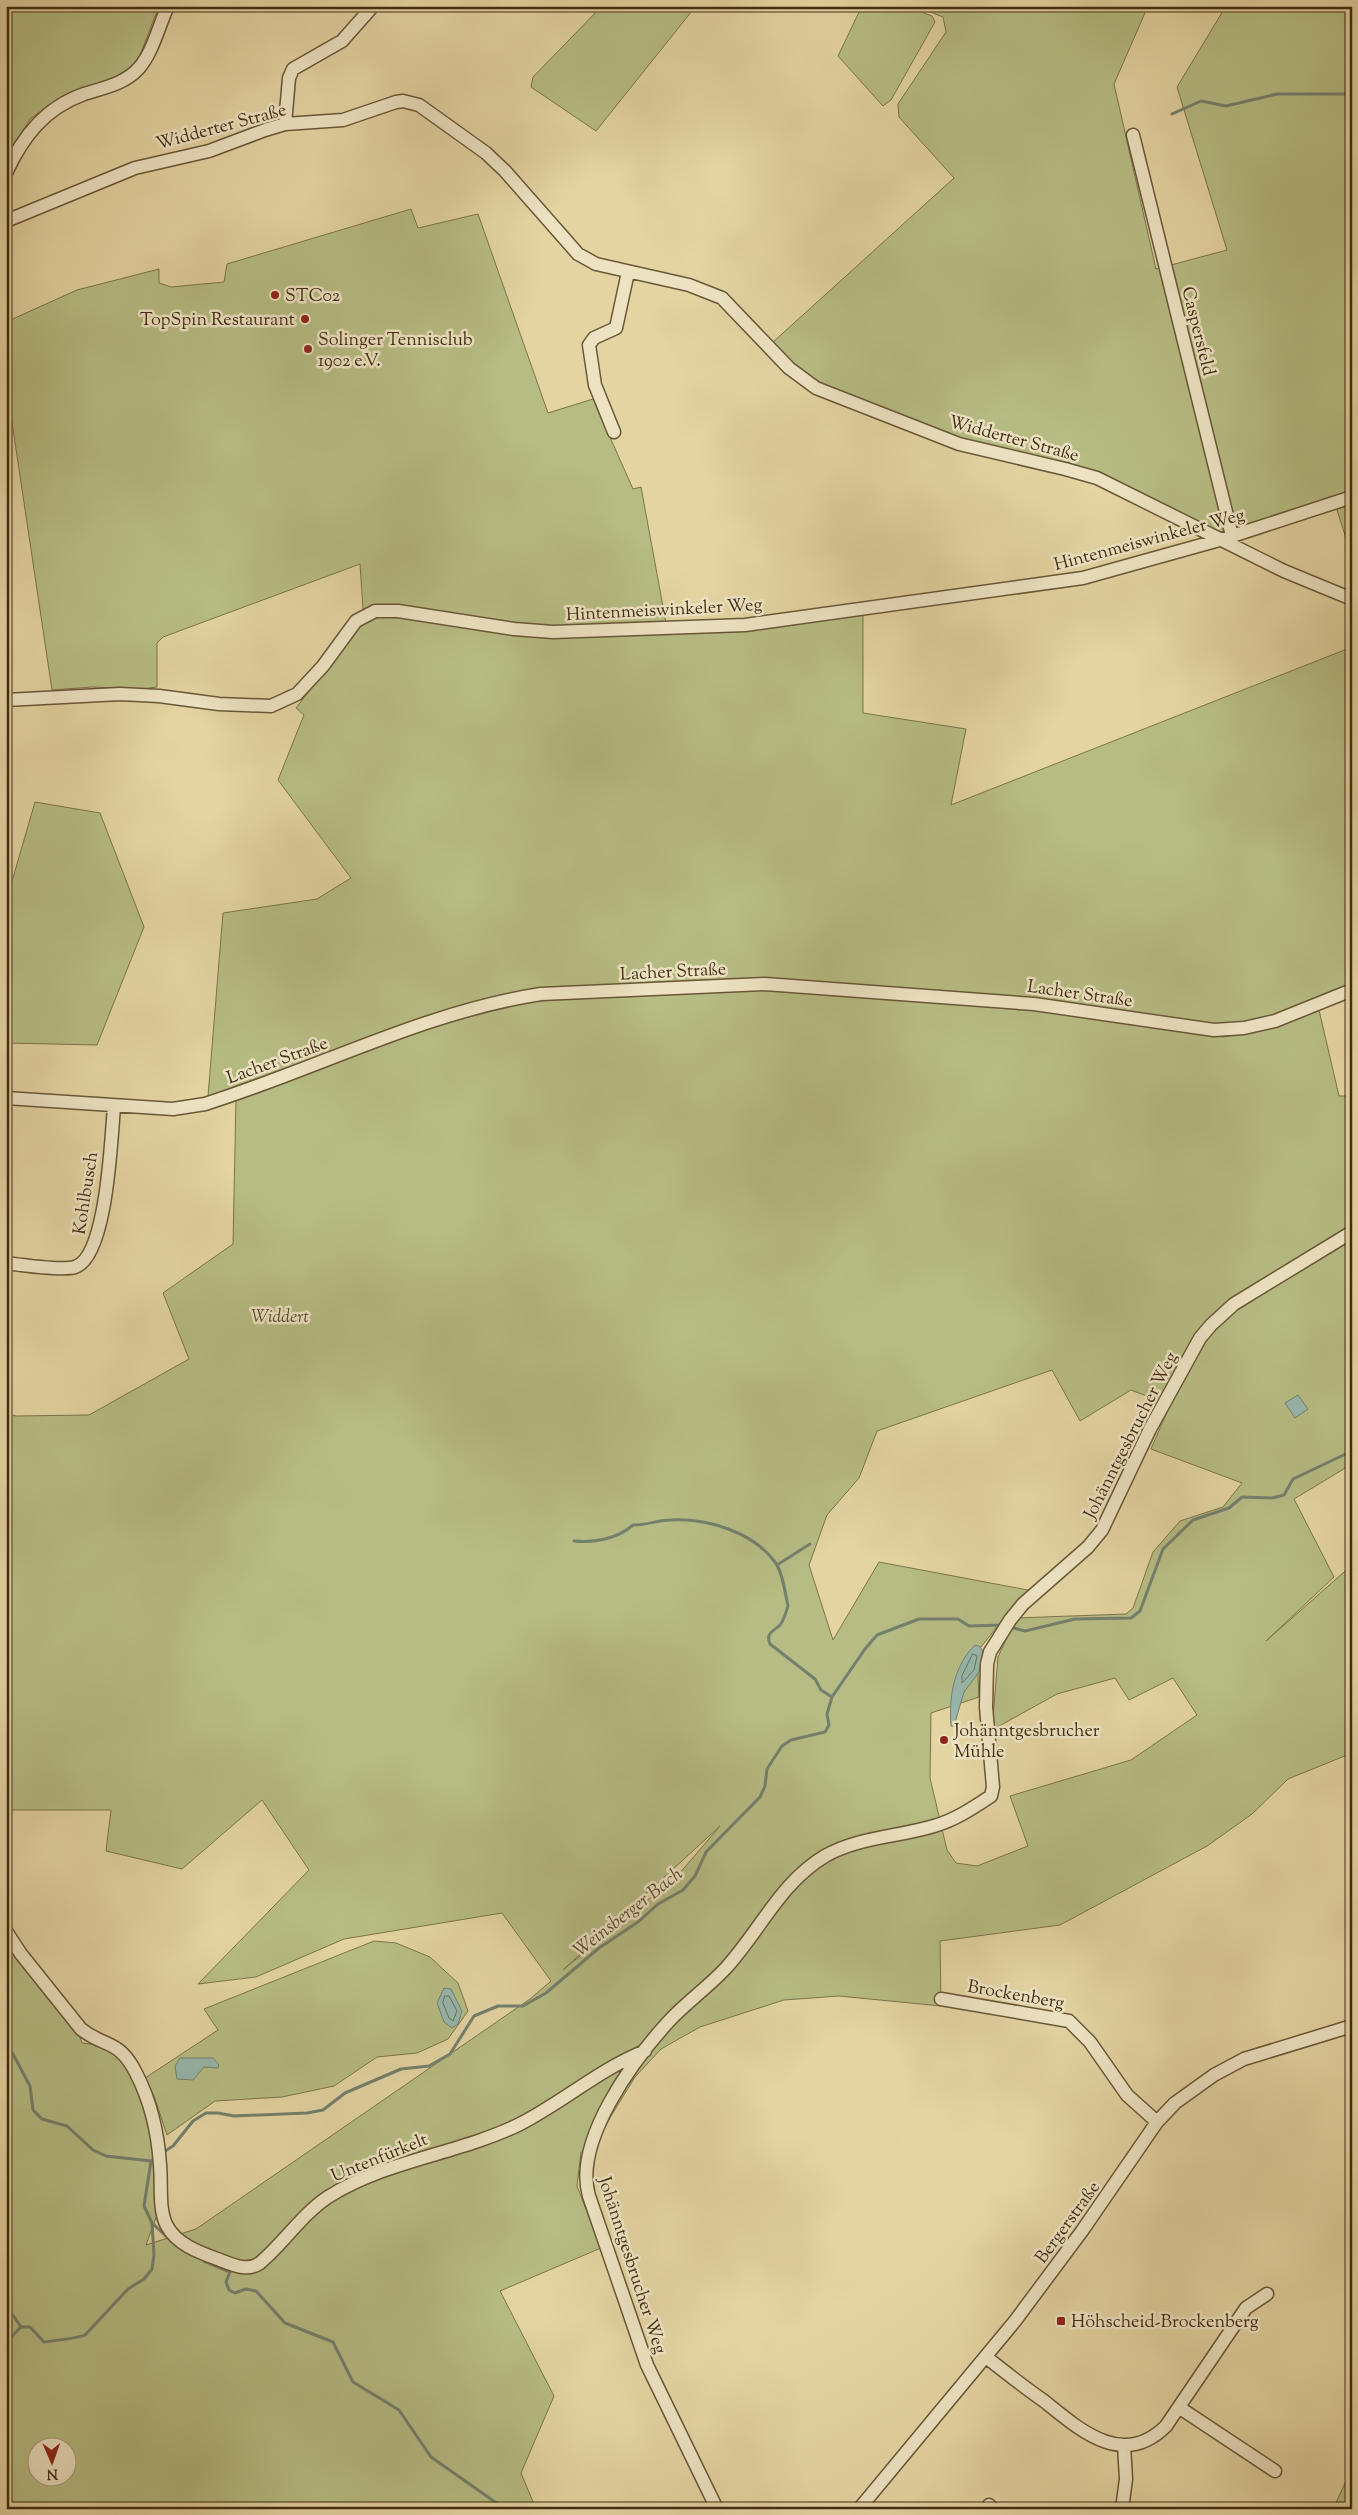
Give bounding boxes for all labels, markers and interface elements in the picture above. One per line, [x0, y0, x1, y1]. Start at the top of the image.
street label: Widderter Straße [153, 98, 290, 158]
place label: STC02 [285, 284, 341, 310]
street label: Caspersfeld [1173, 284, 1221, 379]
marker: STC02 [269, 289, 281, 301]
place label: TopSpin Restaurant [140, 308, 295, 334]
marker: TopSpin Restaurant [299, 313, 311, 325]
place label: Solinger Tennisclub 1902 e.V. [318, 328, 473, 375]
marker: Solinger Tennisclub 1902 e.V. [302, 343, 314, 355]
street label: Widderter Straße [945, 410, 1082, 470]
street label: Hintenmeiswinkeler Weg [1051, 503, 1248, 579]
street label: Hintenmeiswinkeler Weg [565, 593, 763, 629]
street label: Lacher Straße [619, 957, 727, 989]
street label: Lacher Straße [1025, 975, 1134, 1015]
street label: Lacher Straße [223, 1032, 332, 1092]
street label: Kohlbusch [68, 1150, 106, 1237]
park label: Widdert [251, 1305, 310, 1331]
street label: Johänntgesbrucher Weg [1078, 1347, 1185, 1525]
place label: Johänntgesbrucher Mühle [953, 1719, 1100, 1766]
marker: Johänntgesbrucher Mühle [938, 1734, 950, 1746]
water label: Weinsberger Bach [568, 1861, 690, 1964]
street label: Brockenberg [965, 1975, 1066, 2017]
street label: Untenfürkelt [327, 2128, 432, 2190]
street label: Johänntgesbrucher Weg [590, 2173, 672, 2358]
street label: Bergerstraße [1030, 2177, 1107, 2270]
place label: Höhscheid-Brockenberg [1071, 2310, 1259, 2336]
marker: Höhscheid-Brockenberg [1055, 2315, 1067, 2327]
north arrow [28, 2438, 78, 2488]
text: N [46, 2463, 58, 2483]

